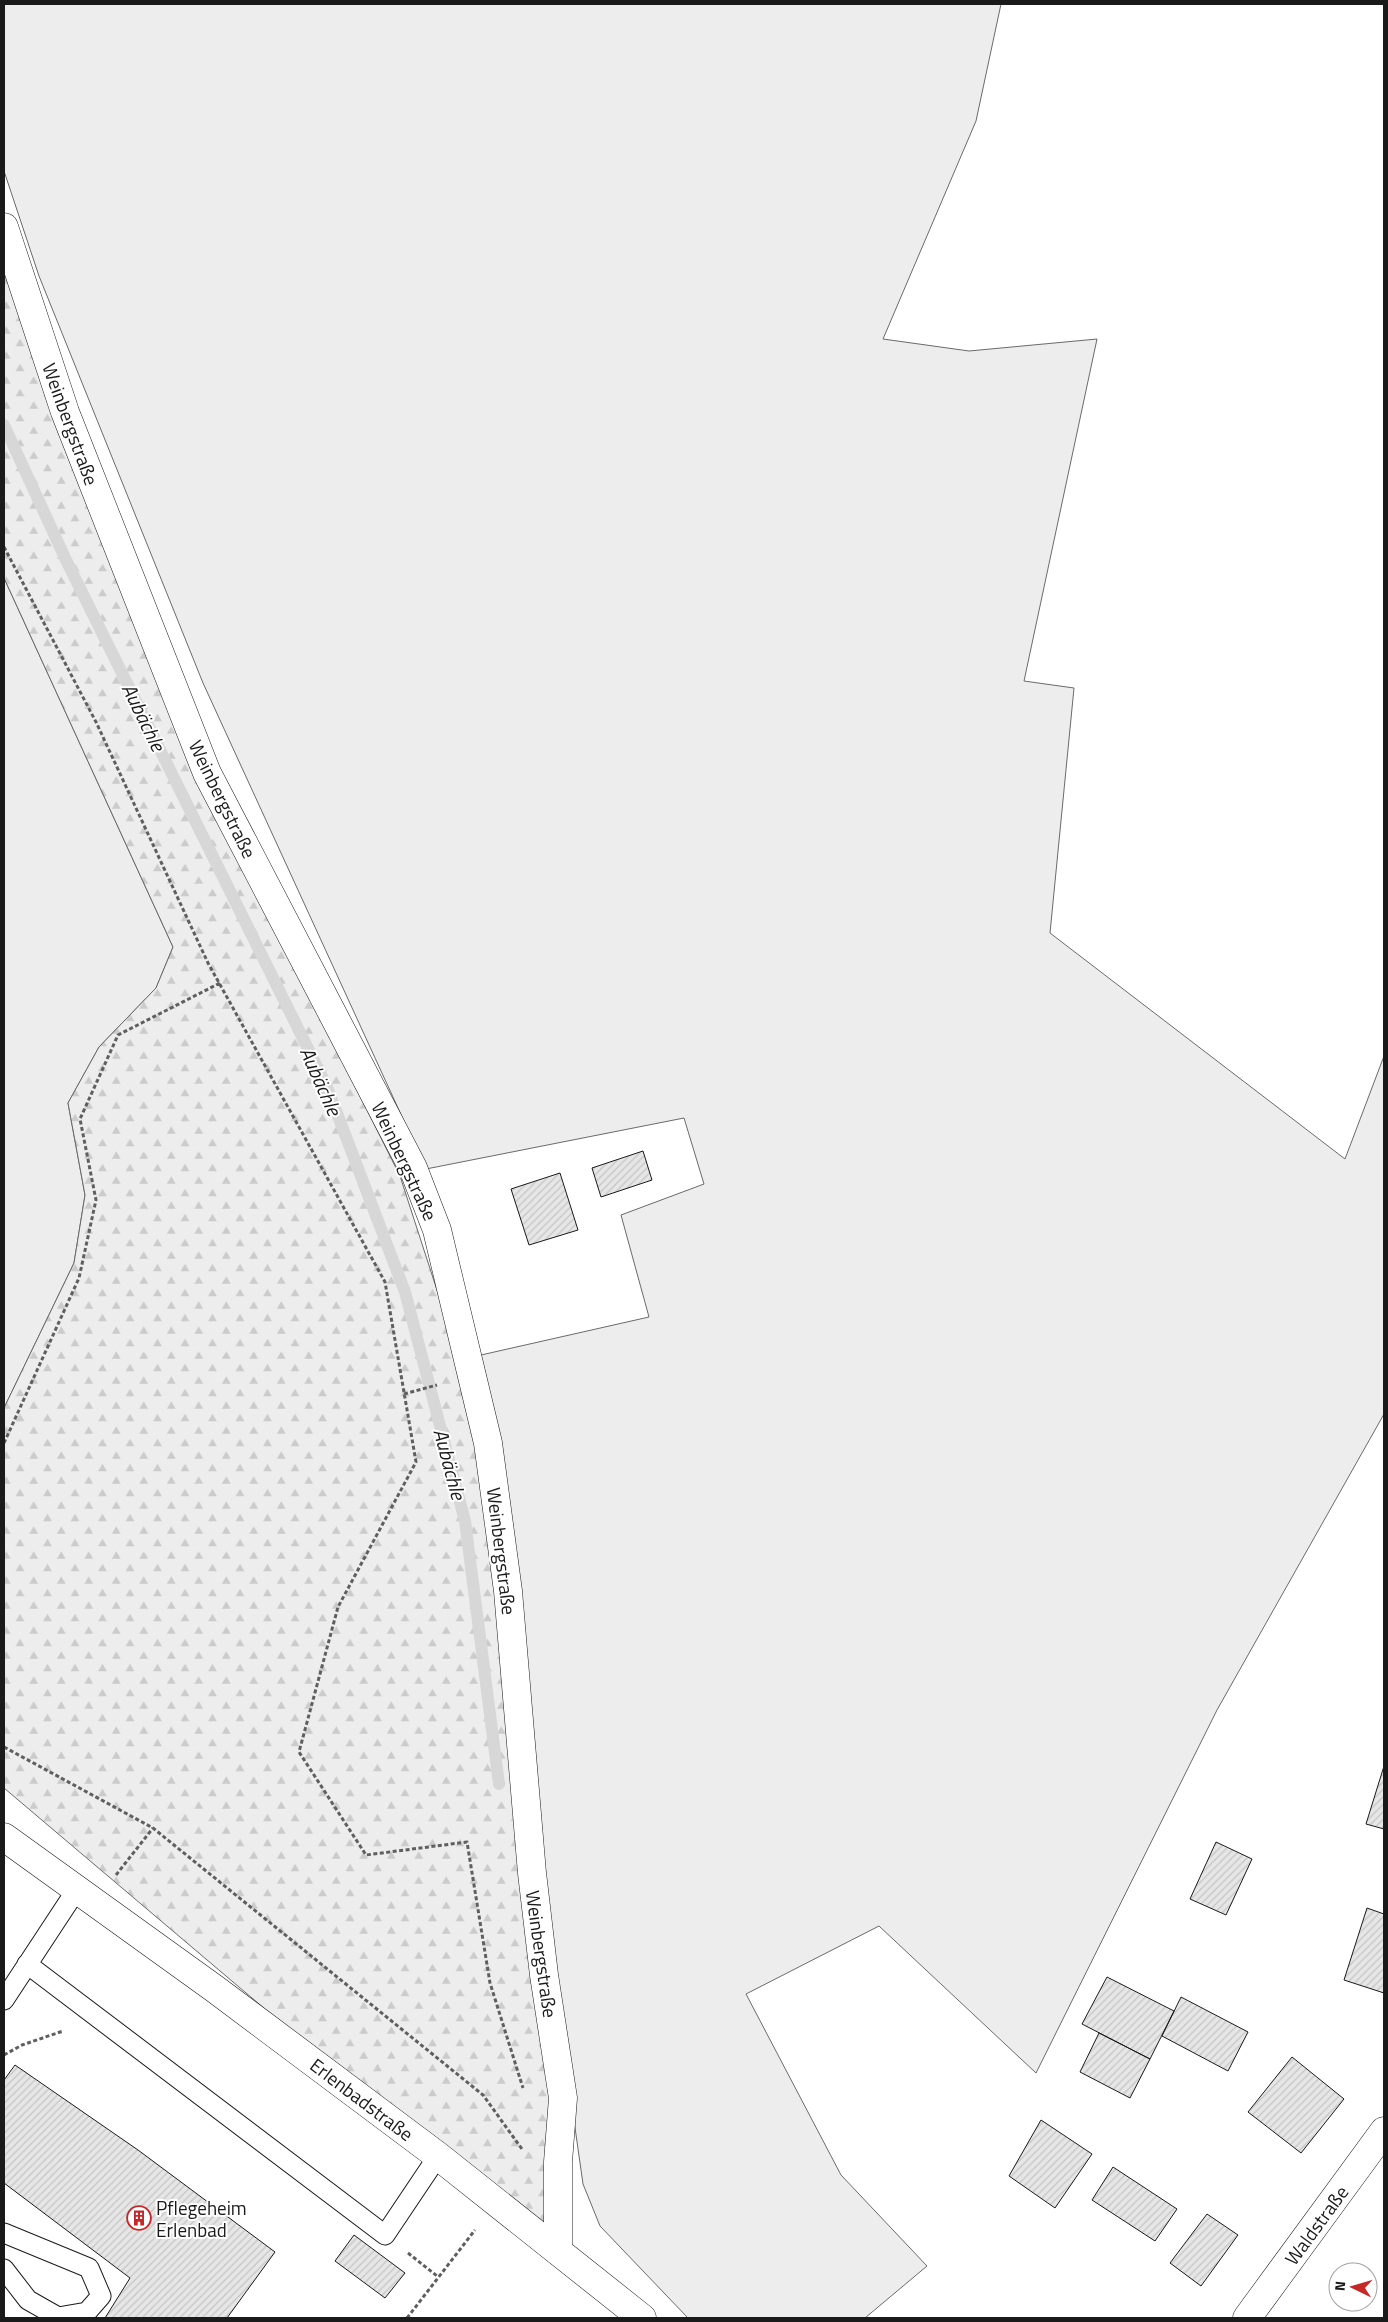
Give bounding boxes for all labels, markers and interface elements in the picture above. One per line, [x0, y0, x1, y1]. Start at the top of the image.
street label: Weinbergstraße [35, 359, 107, 489]
water label: Aubächle [114, 678, 175, 758]
street label: Weinbergstraße [182, 735, 264, 863]
water label: Aubächle [292, 1042, 351, 1122]
street label: Weinbergstraße [365, 1097, 445, 1225]
water label: Aubächle [426, 1425, 475, 1505]
street label: Weinbergstraße [480, 1486, 524, 1616]
street label: Weinbergstraße [519, 1888, 565, 2020]
street label: Erlenbadstraße [304, 2050, 420, 2148]
street label: Waldstraße [1277, 2179, 1355, 2271]
place label: Pflegeheim Erlenbad [156, 2193, 247, 2244]
building icon: Pflegeheim Erlenbad [126, 2205, 152, 2231]
north arrow [1328, 2262, 1378, 2312]
text: N [1329, 2280, 1350, 2292]

